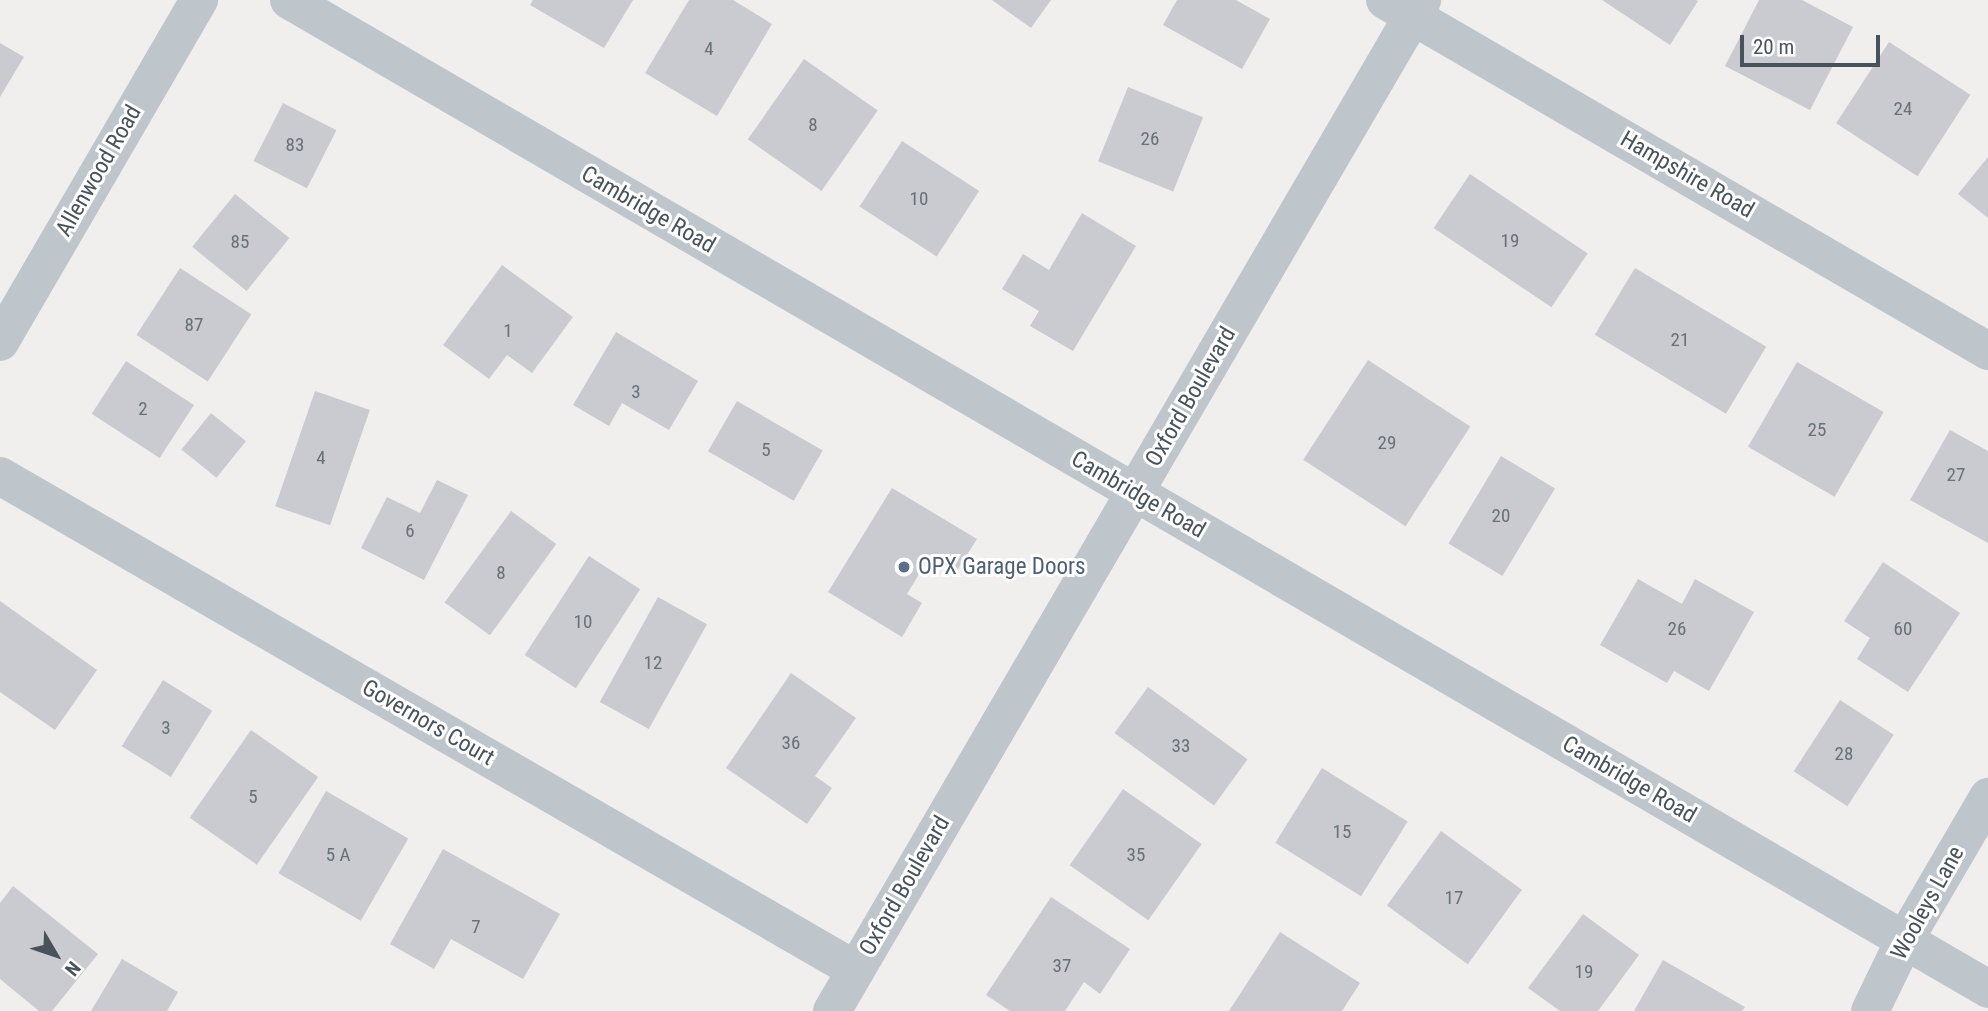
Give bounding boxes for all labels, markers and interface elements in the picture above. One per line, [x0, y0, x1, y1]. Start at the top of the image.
scale bar [1743, 21, 1883, 65]
text: 20 m [1753, 35, 1794, 59]
house number: 4 [704, 38, 714, 60]
house number: 24 [1894, 98, 1912, 120]
street label: Allenwood Road [50, 101, 148, 241]
house number: 8 [808, 114, 818, 136]
street label: Hampshire Road [1615, 126, 1759, 224]
house number: 26 [1141, 128, 1159, 150]
house number: 83 [286, 134, 304, 156]
street label: Cambridge Road [576, 161, 720, 259]
house number: 10 [910, 188, 928, 210]
house number: 19 [1501, 230, 1519, 252]
house number: 85 [231, 231, 249, 253]
house number: 87 [185, 314, 203, 336]
house number: 1 [503, 320, 513, 342]
street label: Oxford Boulevard [1140, 322, 1242, 472]
house number: 21 [1671, 329, 1689, 351]
house number: 3 [631, 381, 641, 403]
house number: 2 [138, 398, 148, 420]
house number: 25 [1808, 419, 1826, 441]
house number: 29 [1378, 432, 1396, 454]
house number: 5 [761, 439, 771, 461]
street label: Cambridge Road [1066, 446, 1210, 544]
house number: 4 [316, 447, 326, 469]
house number: 27 [1947, 464, 1965, 486]
house number: 20 [1492, 505, 1510, 527]
house number: 6 [405, 520, 415, 542]
place label: OPX Garage Doors [918, 553, 1085, 581]
marker: OPX Garage Doors [896, 559, 912, 575]
house number: 8 [496, 562, 506, 584]
house number: 10 [574, 611, 592, 633]
house number: 26 [1668, 618, 1686, 640]
house number: 60 [1894, 618, 1912, 640]
house number: 12 [644, 652, 662, 674]
street label: Governors Court [357, 674, 499, 772]
house number: 3 [161, 717, 171, 739]
street label: Cambridge Road [1557, 731, 1701, 829]
house number: 36 [782, 732, 800, 754]
house number: 33 [1172, 735, 1190, 757]
house number: 28 [1835, 743, 1853, 765]
house number: 5 [248, 786, 258, 808]
street label: Oxford Boulevard [854, 811, 956, 961]
house number: 15 [1333, 821, 1351, 843]
street label: Wooleys Lane [1886, 841, 1970, 965]
house number: 5 A [326, 844, 350, 866]
house number: 35 [1127, 844, 1145, 866]
house number: 17 [1445, 887, 1463, 909]
house number: 7 [471, 916, 481, 938]
north arrow [21, 920, 91, 990]
house number: 37 [1053, 955, 1071, 977]
text: N [60, 957, 85, 980]
house number: 19 [1575, 961, 1593, 983]

